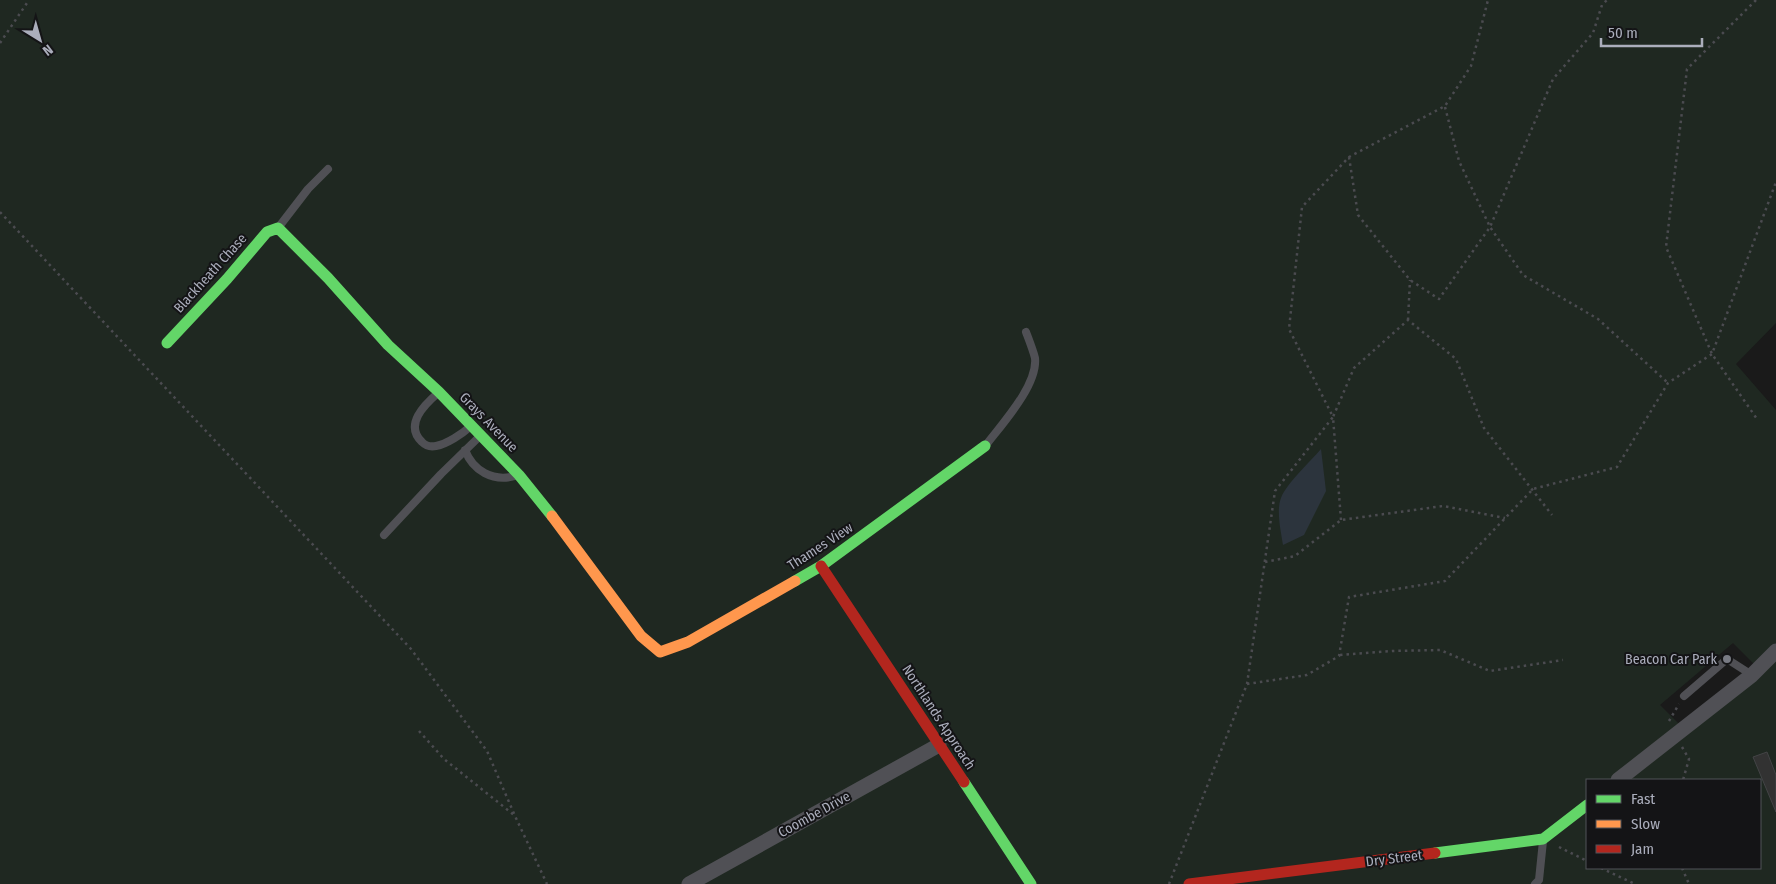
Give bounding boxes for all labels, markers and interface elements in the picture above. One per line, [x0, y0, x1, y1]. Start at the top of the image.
north arrow [15, 15, 65, 65]
scale bar [1601, 15, 1702, 47]
text: 50 m [1608, 24, 1638, 42]
text: N [39, 41, 56, 59]
street label: Blackheath Chase [170, 230, 251, 317]
street label: Grays Avenue [456, 389, 521, 456]
street label: Thames View [784, 519, 856, 574]
place label: Beacon Car Park [1625, 651, 1717, 668]
marker: Beacon Car Park [1721, 653, 1733, 665]
street label: Northlands Approach [898, 662, 979, 773]
legend [1586, 779, 1761, 869]
street label: Coombe Drive [775, 788, 853, 841]
text: Fast [1631, 790, 1655, 808]
text: Slow [1631, 815, 1660, 833]
text: Jam [1631, 840, 1654, 858]
street label: Dry Street [1365, 847, 1424, 870]

